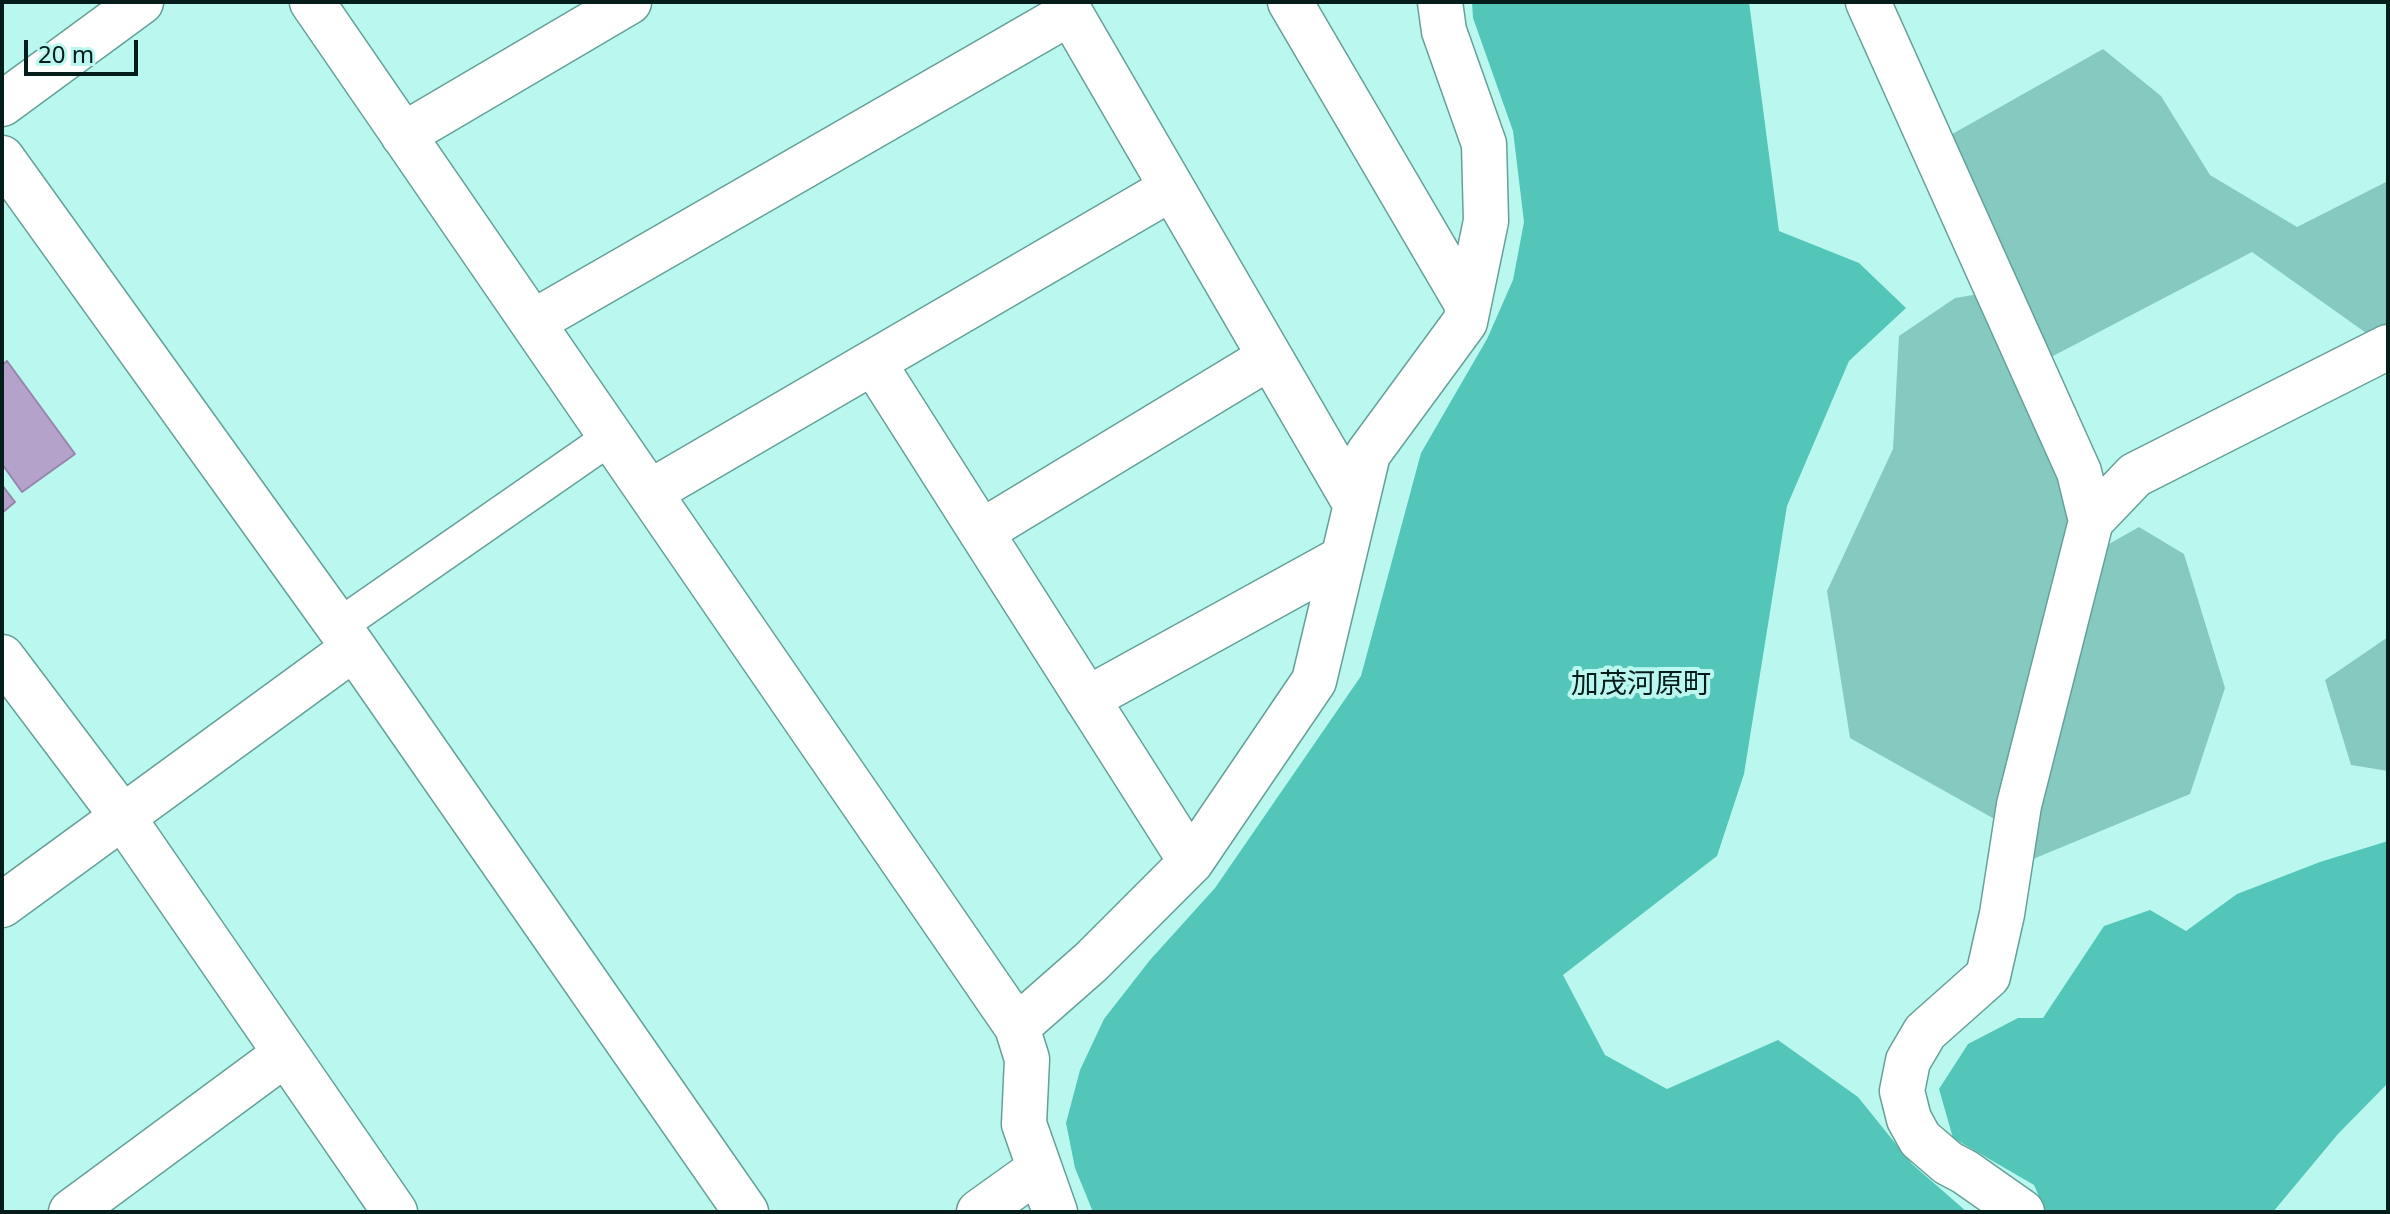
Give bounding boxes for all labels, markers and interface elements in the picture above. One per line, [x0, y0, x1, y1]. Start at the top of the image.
scale bar [28, 24, 142, 74]
text: 20 m [38, 37, 94, 70]
district label: 加茂河原町 [1571, 668, 1711, 702]

